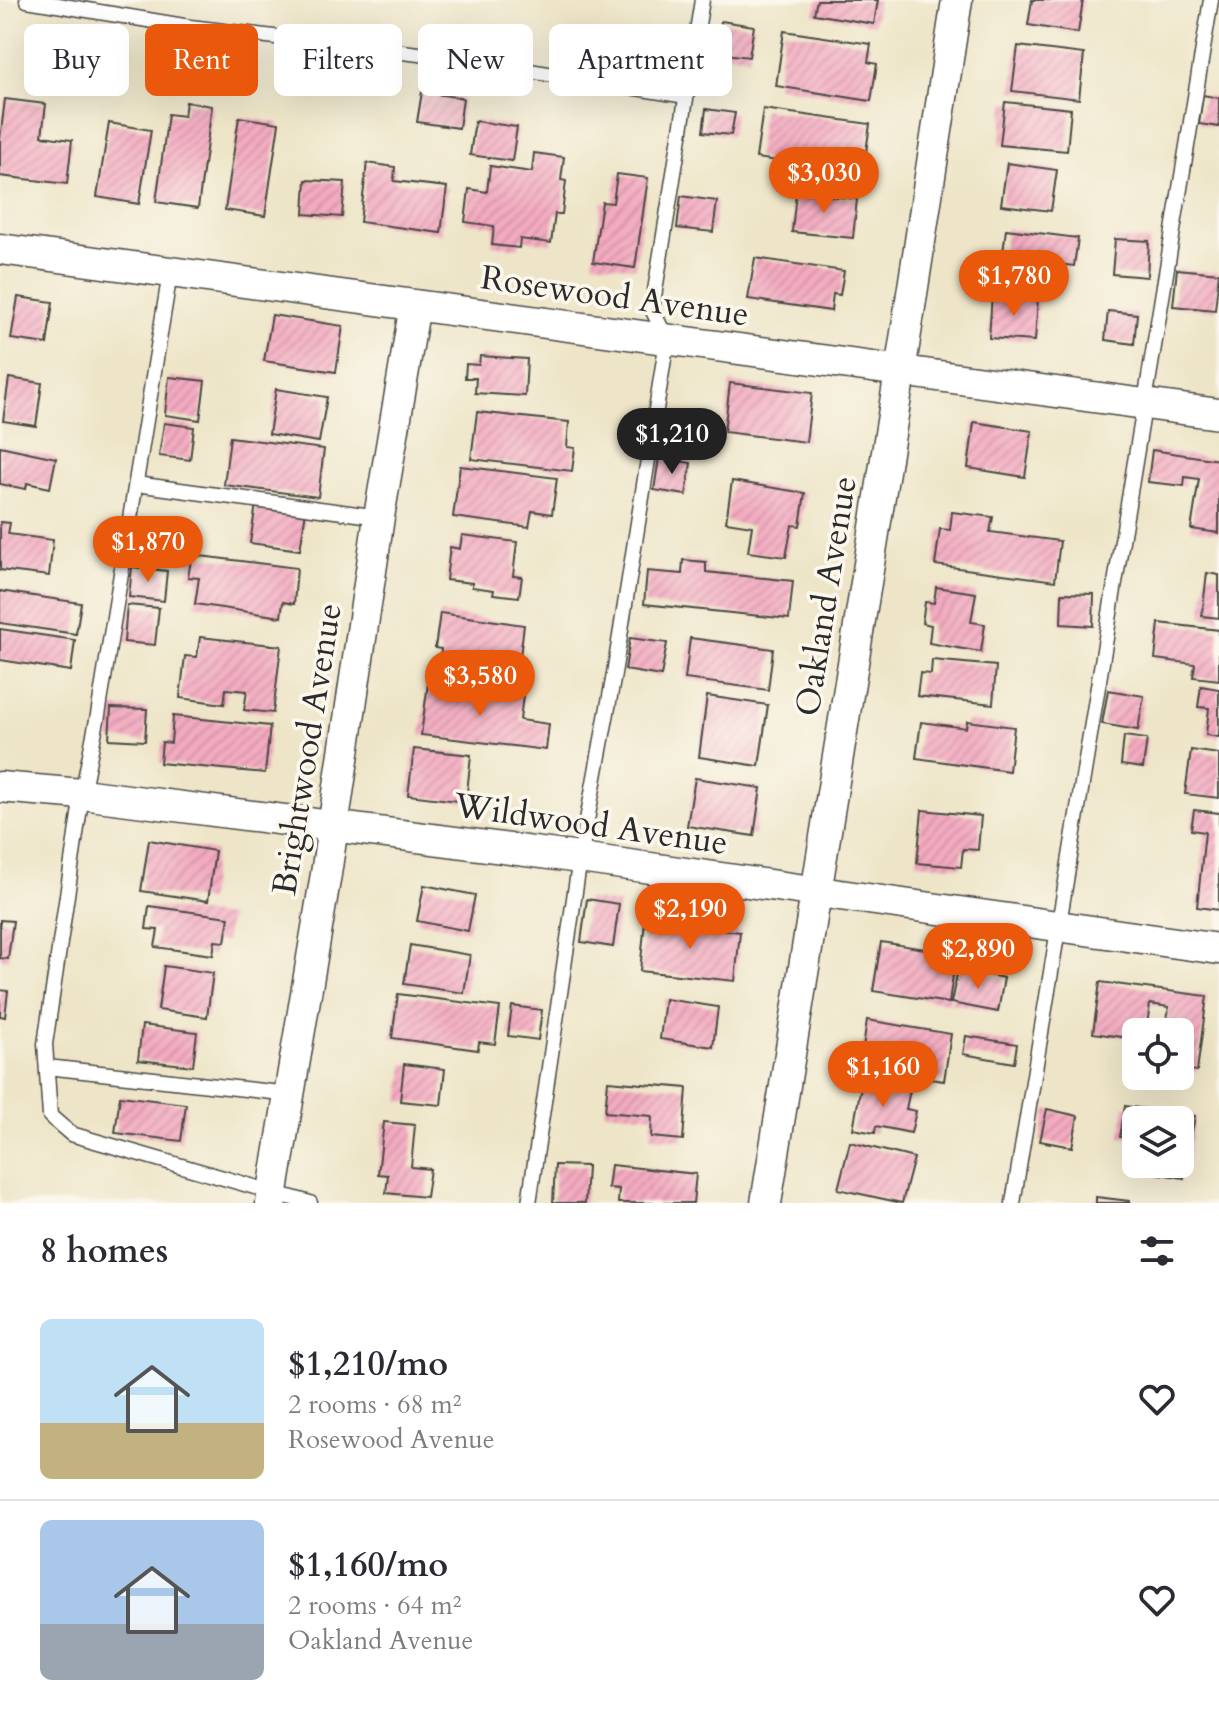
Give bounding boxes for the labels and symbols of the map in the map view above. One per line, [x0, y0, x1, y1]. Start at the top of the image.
pin: $3,030 [759, 147, 889, 215]
pin: $1,780 [949, 250, 1079, 318]
street label: Rosewood Avenue [478, 254, 752, 338]
pin: $1,210 [607, 408, 737, 476]
street label: Oakland Avenue [784, 473, 868, 719]
pin: $1,870 [83, 516, 213, 584]
street label: Brightwood Avenue [261, 600, 353, 898]
pin: $3,580 [415, 650, 545, 718]
street label: Wildwood Avenue [450, 782, 730, 866]
pin: $2,190 [625, 883, 755, 951]
pin: $2,890 [913, 923, 1043, 991]
pin: $1,160 [818, 1041, 948, 1109]

